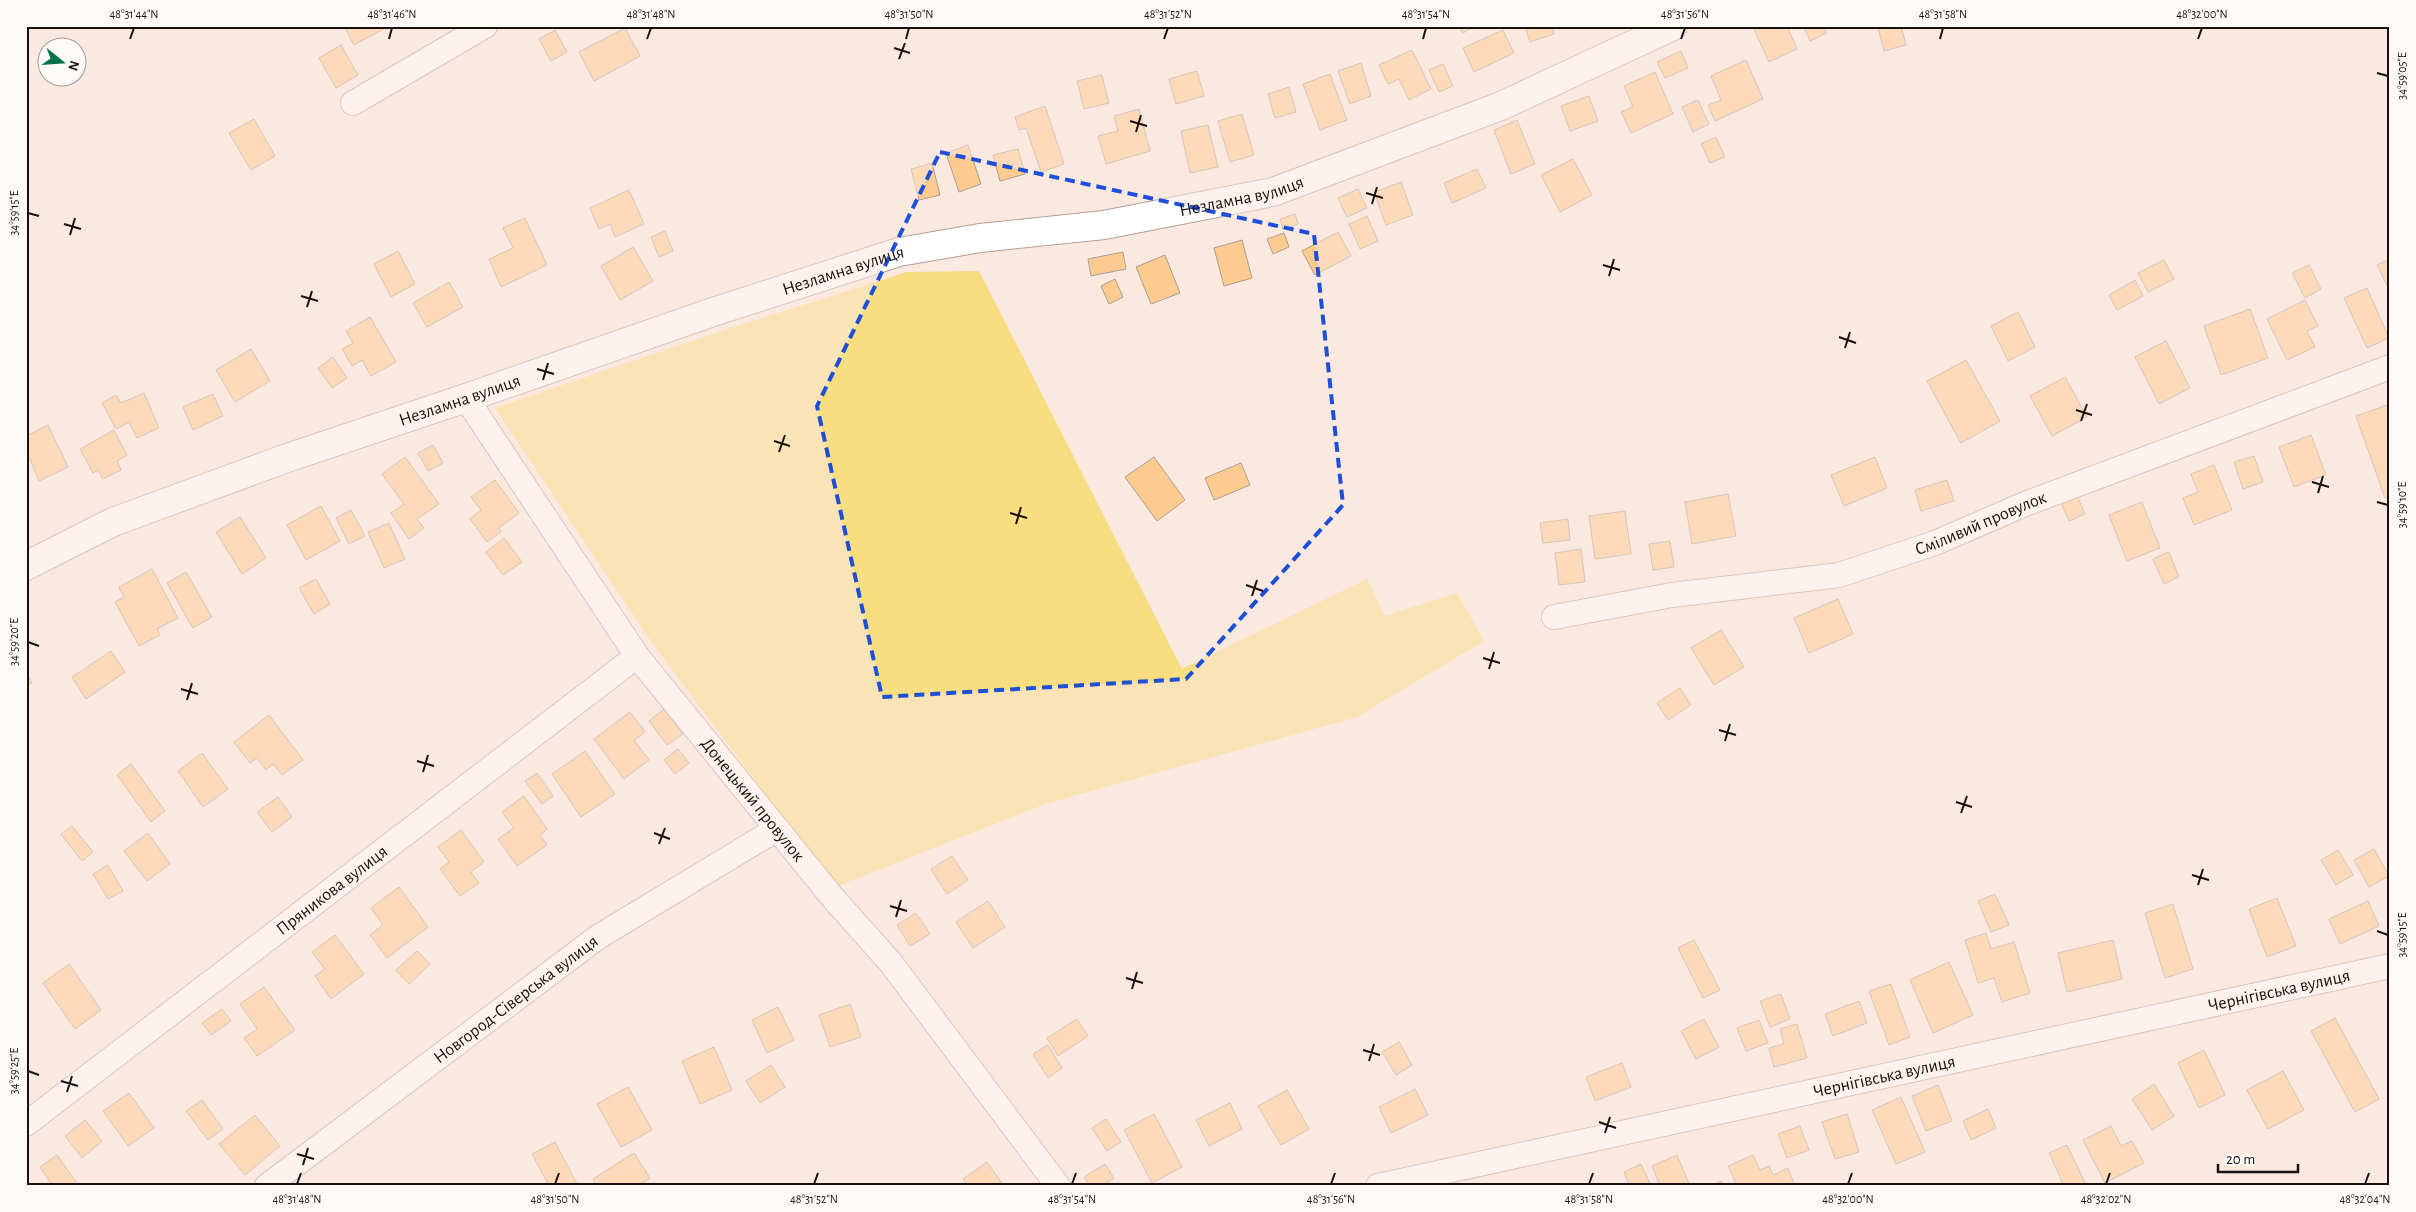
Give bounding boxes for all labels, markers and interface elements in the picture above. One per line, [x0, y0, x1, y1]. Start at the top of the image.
text: 48°31'44"N [109, 8, 159, 20]
text: 48°31'46"N [367, 8, 417, 20]
text: 48°31'48"N [626, 8, 676, 20]
text: 48°31'50"N [885, 8, 933, 20]
text: 48°31'52"N [1144, 8, 1192, 20]
text: 48°31'54"N [1402, 8, 1450, 20]
text: 48°31'56"N [1661, 8, 1709, 20]
text: 48°31'58"N [1919, 8, 1967, 20]
text: 48°32'00"N [2176, 8, 2228, 20]
north arrow [38, 38, 88, 88]
text: 34°59'05"E [2396, 52, 2408, 100]
text: N [65, 59, 82, 72]
street label: Незламна вулиця [1178, 173, 1306, 220]
text: 34°59'15"E [8, 190, 20, 236]
street label: Незламна вулиця [780, 243, 906, 299]
street label: Незламна вулиця [397, 372, 523, 430]
text: 34°59'10"E [2396, 482, 2408, 528]
street label: Сміливий провулок [1913, 489, 2050, 559]
text: 34°59'20"E [8, 618, 20, 666]
street label: Донецький провулок [697, 735, 808, 866]
street label: Пряникова вулиця [273, 842, 391, 939]
text: 34°59'15"E [2396, 912, 2408, 958]
street label: Новгород-Сіверська вулиця [431, 932, 602, 1067]
street label: Чернігівська вулиця [2206, 967, 2352, 1015]
text: 34°59'25"E [8, 1048, 20, 1094]
street label: Чернігівська вулиця [1812, 1053, 1957, 1101]
scale bar [2218, 1142, 2298, 1174]
text: 20 m [2226, 1152, 2255, 1167]
text: 48°31'48"N [272, 1193, 322, 1205]
text: 48°31'50"N [531, 1193, 579, 1205]
text: 48°31'52"N [790, 1193, 838, 1205]
text: 48°31'54"N [1048, 1193, 1096, 1205]
text: 48°31'56"N [1307, 1193, 1355, 1205]
text: 48°31'58"N [1565, 1193, 1613, 1205]
text: 48°32'00"N [1822, 1193, 1874, 1205]
text: 48°32'02"N [2081, 1193, 2131, 1205]
text: 48°32'04"N [2339, 1193, 2391, 1205]

